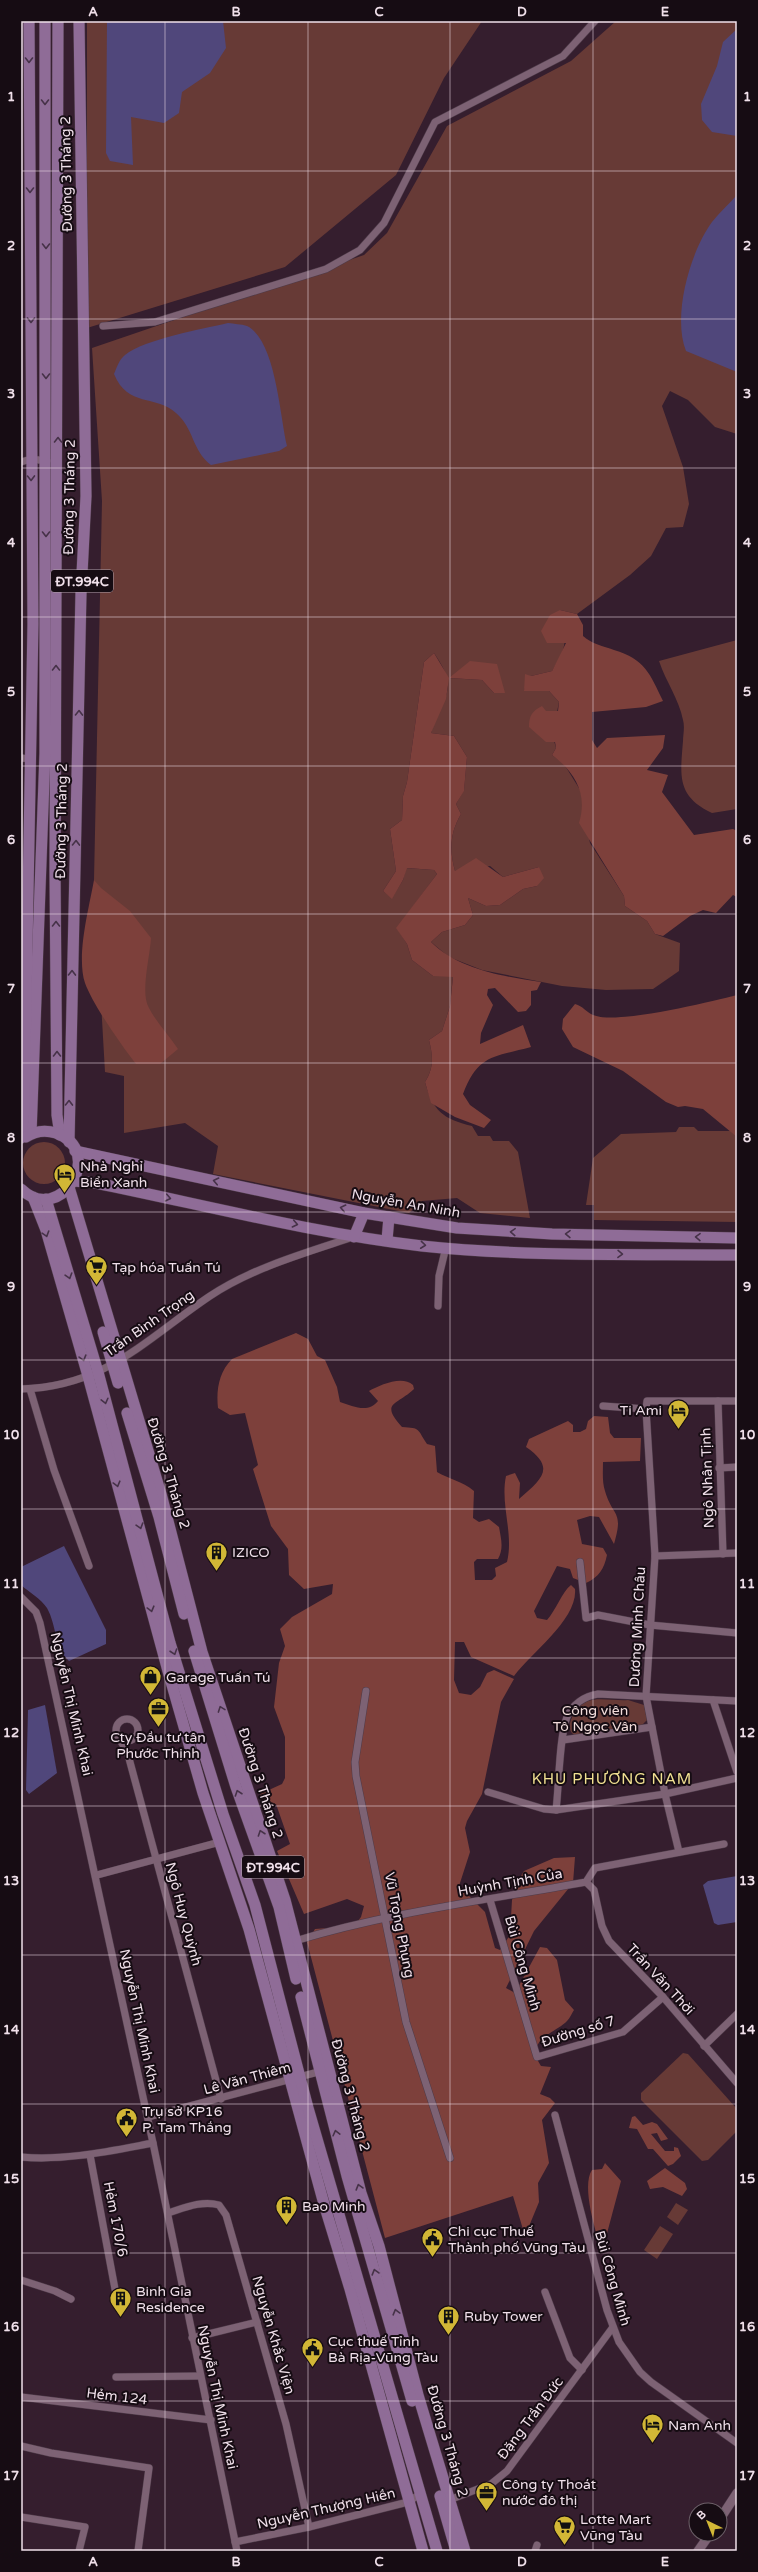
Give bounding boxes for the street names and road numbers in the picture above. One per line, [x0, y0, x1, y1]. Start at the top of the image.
street label: Đường 3 Tháng 2 [57, 116, 76, 232]
street label: Đường 3 Tháng 2 [60, 439, 79, 555]
road number: ĐT.994C [51, 570, 113, 592]
street label: Đường 3 Tháng 2 [52, 763, 71, 879]
street label: Nguyễn An Ninh [350, 1186, 462, 1221]
street label: Trần Bình Trọng [101, 1286, 197, 1361]
street label: Đường 3 Tháng 2 [143, 1415, 194, 1531]
street label: Ngô Nhân Tịnh [697, 1427, 718, 1529]
street label: Dương Minh Châu [626, 1566, 649, 1688]
street label: Nguyễn Thị Minh Khai [47, 1631, 96, 1778]
street label: Đường 3 Tháng 2 [235, 1726, 286, 1841]
road number: ĐT.994C [242, 1856, 304, 1878]
street label: Ngô Huy Quỳnh [162, 1861, 206, 1968]
street label: Huỳnh Tịnh Của [457, 1865, 564, 1900]
street label: Vũ Trọng Phụng [381, 1871, 418, 1979]
street label: Bùi Công Minh [501, 1914, 544, 2013]
street label: Trần Văn Thời [623, 1940, 698, 2018]
street label: Nguyễn Thị Minh Khai [116, 1948, 163, 2095]
street label: Đường số 7 [539, 2012, 617, 2051]
street label: Đường 3 Tháng 2 [327, 2037, 374, 2153]
street label: Lê Văn Thiêm [202, 2059, 293, 2098]
street label: Hẻm 170/6 [100, 2180, 131, 2258]
street label: Bùi Công Minh [591, 2229, 634, 2328]
street label: Nguyễn Khắc Viện [248, 2274, 299, 2396]
street label: Nguyễn Thị Minh Khai [194, 2324, 241, 2471]
street label: Đặng Trần Đức [494, 2374, 567, 2463]
street label: Đường 3 Tháng 2 [423, 2383, 472, 2499]
street label: Hẻm 124 [86, 2384, 149, 2409]
street label: Nguyễn Thượng Hiền [255, 2484, 397, 2533]

